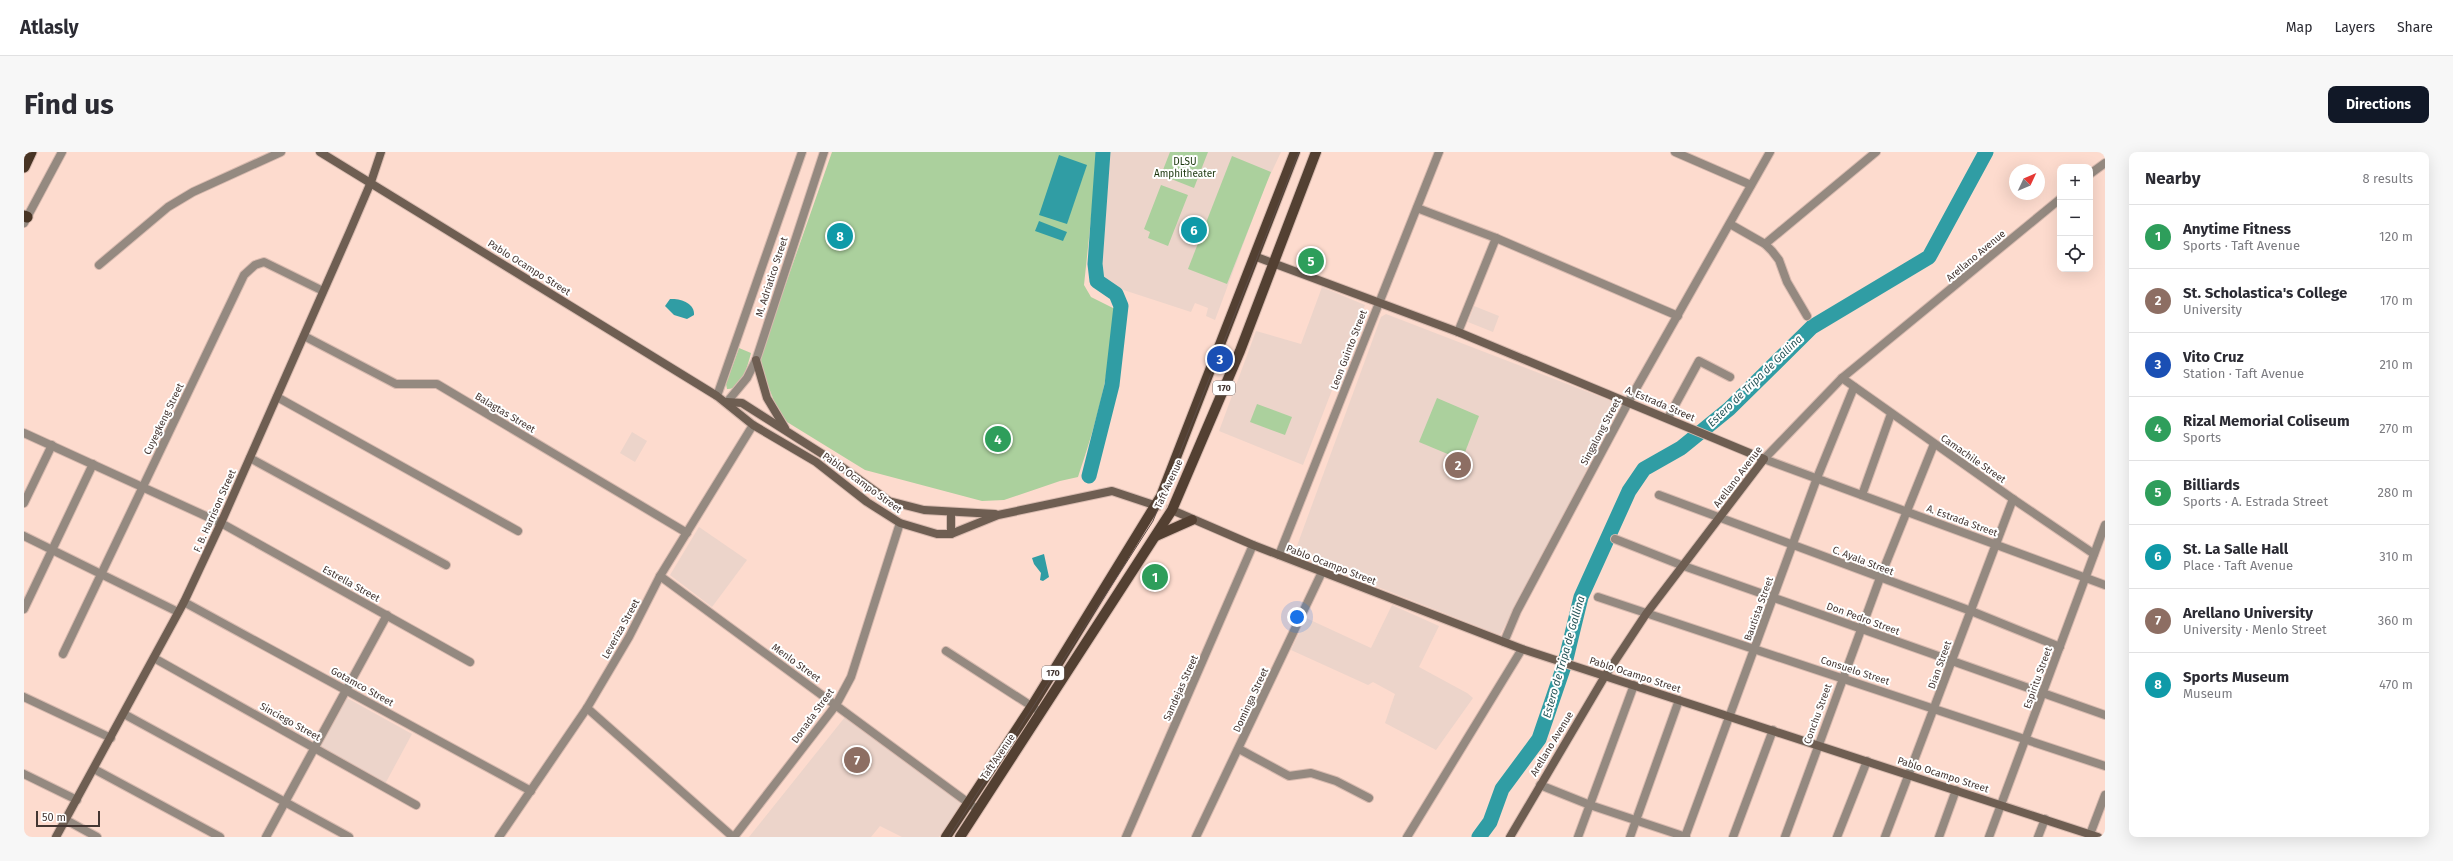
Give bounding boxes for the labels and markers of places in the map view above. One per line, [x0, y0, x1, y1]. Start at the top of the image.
pin: 6 [1181, 215, 1207, 245]
pin: 8 [827, 221, 853, 251]
pin: 5 [1298, 246, 1324, 276]
pin: 3 [1207, 344, 1233, 374]
pin: 4 [985, 424, 1011, 454]
pin: 2 [1445, 450, 1471, 480]
pin: 1 [1142, 562, 1168, 592]
pin: 7 [844, 745, 870, 775]

